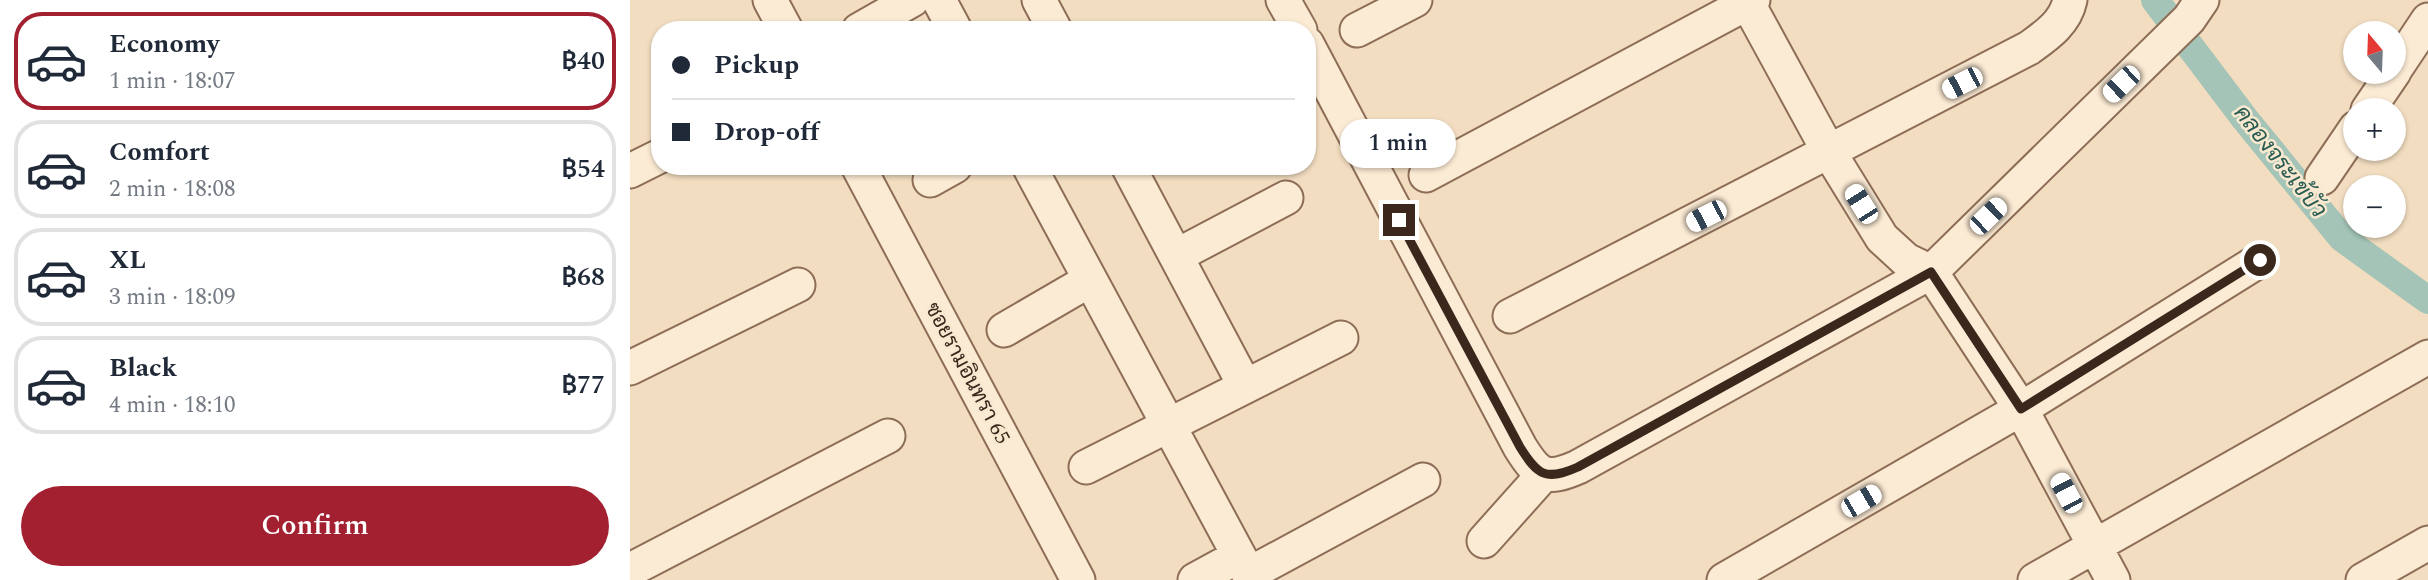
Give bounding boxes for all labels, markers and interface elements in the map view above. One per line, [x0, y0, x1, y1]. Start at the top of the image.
north arrow [2343, 21, 2406, 84]
map controls [2343, 21, 2406, 238]
text: Economy [109, 24, 219, 64]
icon: car [25, 30, 88, 93]
text: ฿40 [562, 41, 605, 81]
text: Pickup [714, 45, 799, 85]
car [2099, 62, 2144, 106]
text: 1 min · 18:07 [109, 64, 236, 99]
car [1939, 64, 1986, 102]
water label: คลองจระเข้บัว [2225, 98, 2335, 226]
button: + [2343, 98, 2406, 161]
text: Drop-off [714, 112, 819, 152]
callout: 1 min [1341, 118, 1457, 168]
text: 1 min [1368, 126, 1428, 161]
text: Comfort [109, 132, 210, 172]
icon: car [25, 138, 88, 201]
text: ฿54 [562, 149, 605, 189]
text: 2 min · 18:08 [109, 172, 236, 207]
button: − [2343, 175, 2406, 238]
car [1841, 181, 1882, 227]
car [1966, 194, 2011, 238]
car [1683, 197, 1730, 235]
route end [1383, 204, 1415, 236]
text: XL [109, 240, 146, 280]
route start [2244, 244, 2276, 276]
icon: car [25, 246, 88, 309]
text: ฿68 [562, 257, 605, 297]
text: 3 min · 18:09 [109, 280, 236, 315]
street label: ซอยรามอินทรา 65 [916, 297, 1018, 450]
text: Black [109, 348, 177, 388]
icon: car [25, 354, 88, 417]
text: ฿77 [562, 365, 605, 405]
text: 4 min · 18:10 [109, 388, 236, 423]
car [2047, 470, 2086, 516]
car [1838, 481, 1885, 521]
button: Confirm [21, 486, 609, 566]

